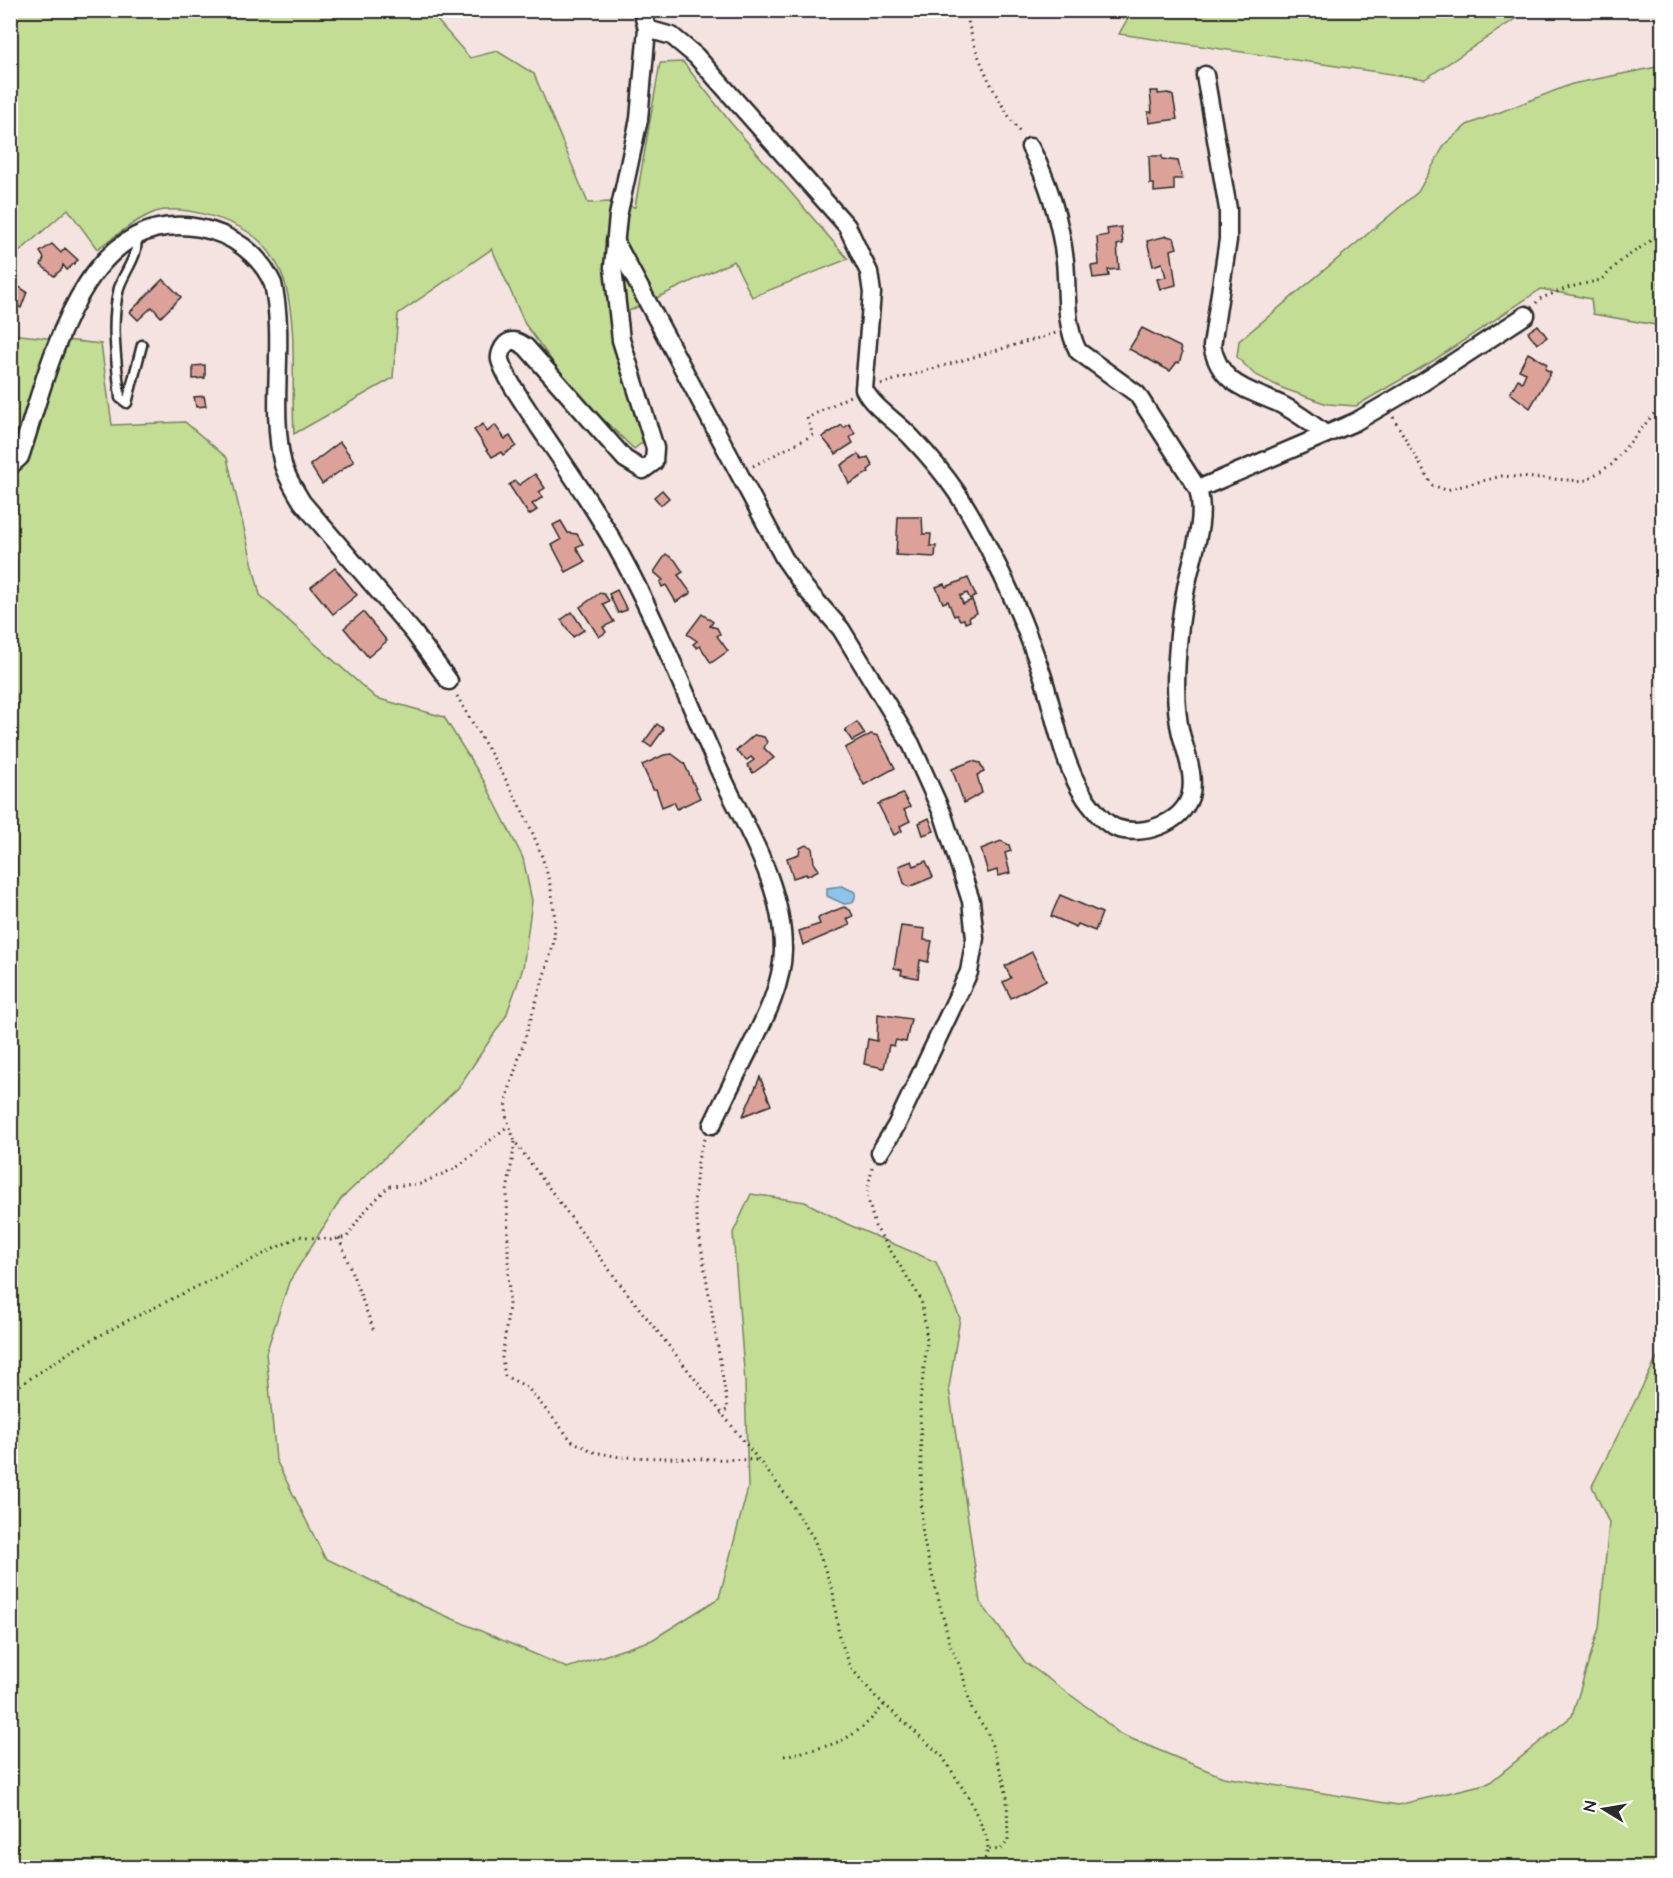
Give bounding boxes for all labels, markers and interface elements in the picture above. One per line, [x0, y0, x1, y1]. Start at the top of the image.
north arrow [1574, 1779, 1634, 1839]
text: N [1579, 1799, 1602, 1813]

